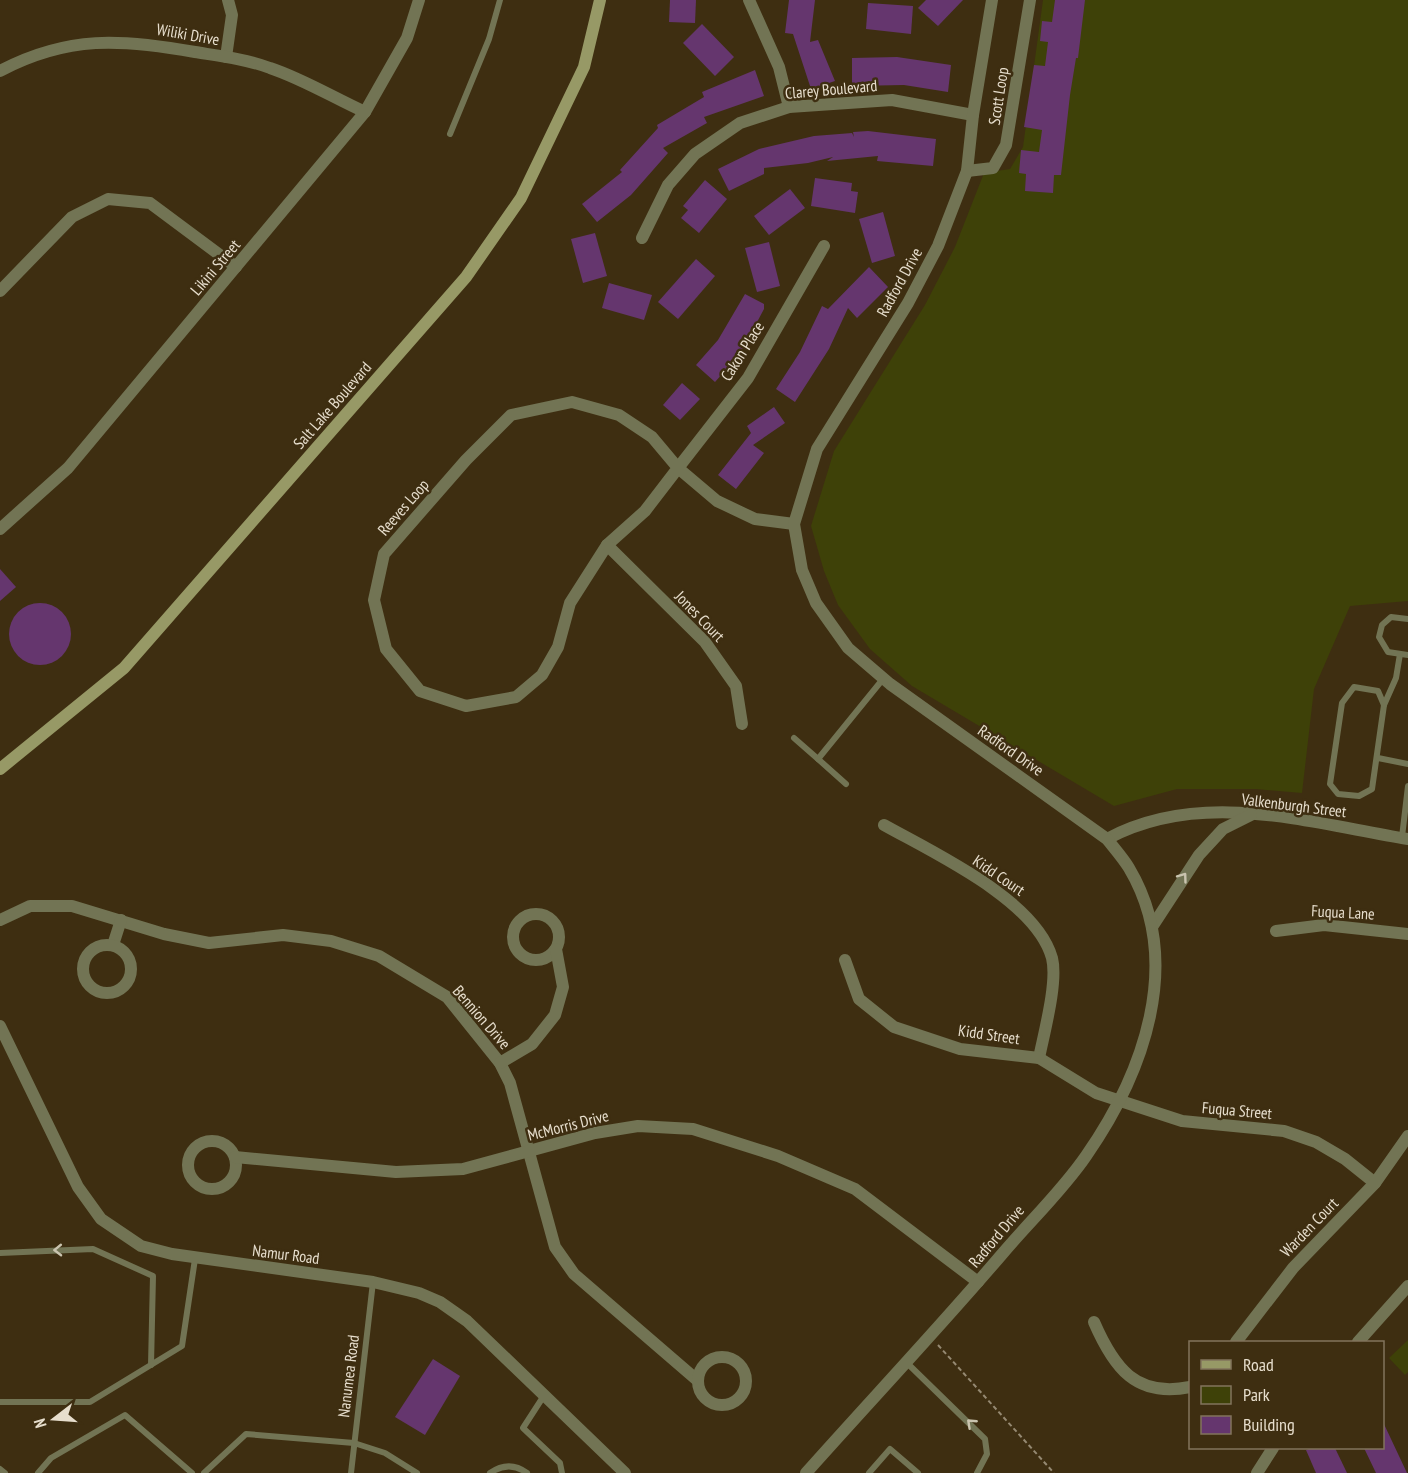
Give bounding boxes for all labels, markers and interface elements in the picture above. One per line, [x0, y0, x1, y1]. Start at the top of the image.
street label: Wiliki Drive [155, 19, 221, 49]
street label: Scott Loop [984, 66, 1012, 126]
street label: Clarey Boulevard [784, 75, 878, 103]
street label: Likini Street [186, 235, 245, 299]
street label: Radford Drive [872, 244, 926, 320]
street label: Cakon Place [716, 318, 768, 384]
street label: Salt Lake Boulevard [289, 357, 375, 453]
street label: Reeves Loop [373, 475, 433, 539]
street label: Jones Court [670, 586, 730, 646]
street label: Radford Drive [974, 720, 1048, 780]
street label: Valkenburgh Street [1240, 789, 1348, 821]
street label: Kidd Court [969, 850, 1029, 900]
one-way arrow [1176, 873, 1187, 884]
street label: Fuqua Lane [1311, 900, 1375, 924]
street label: Bennion Drive [449, 981, 515, 1053]
street label: Kidd Street [957, 1020, 1022, 1048]
street label: Fuqua Street [1201, 1097, 1273, 1123]
street label: McMorris Drive [525, 1105, 611, 1145]
street label: Warden Court [1276, 1193, 1343, 1261]
street label: Radford Drive [964, 1201, 1028, 1271]
street label: Namur Road [251, 1240, 321, 1268]
one-way arrow [53, 1244, 62, 1256]
street label: Nanumea Road [333, 1333, 363, 1418]
legend [1189, 1341, 1384, 1449]
text: Road [1243, 1353, 1274, 1376]
text: Park [1243, 1383, 1270, 1406]
north arrow [24, 1389, 84, 1449]
text: Building [1243, 1413, 1295, 1436]
text: N [29, 1416, 50, 1430]
one-way arrow [968, 1419, 978, 1430]

